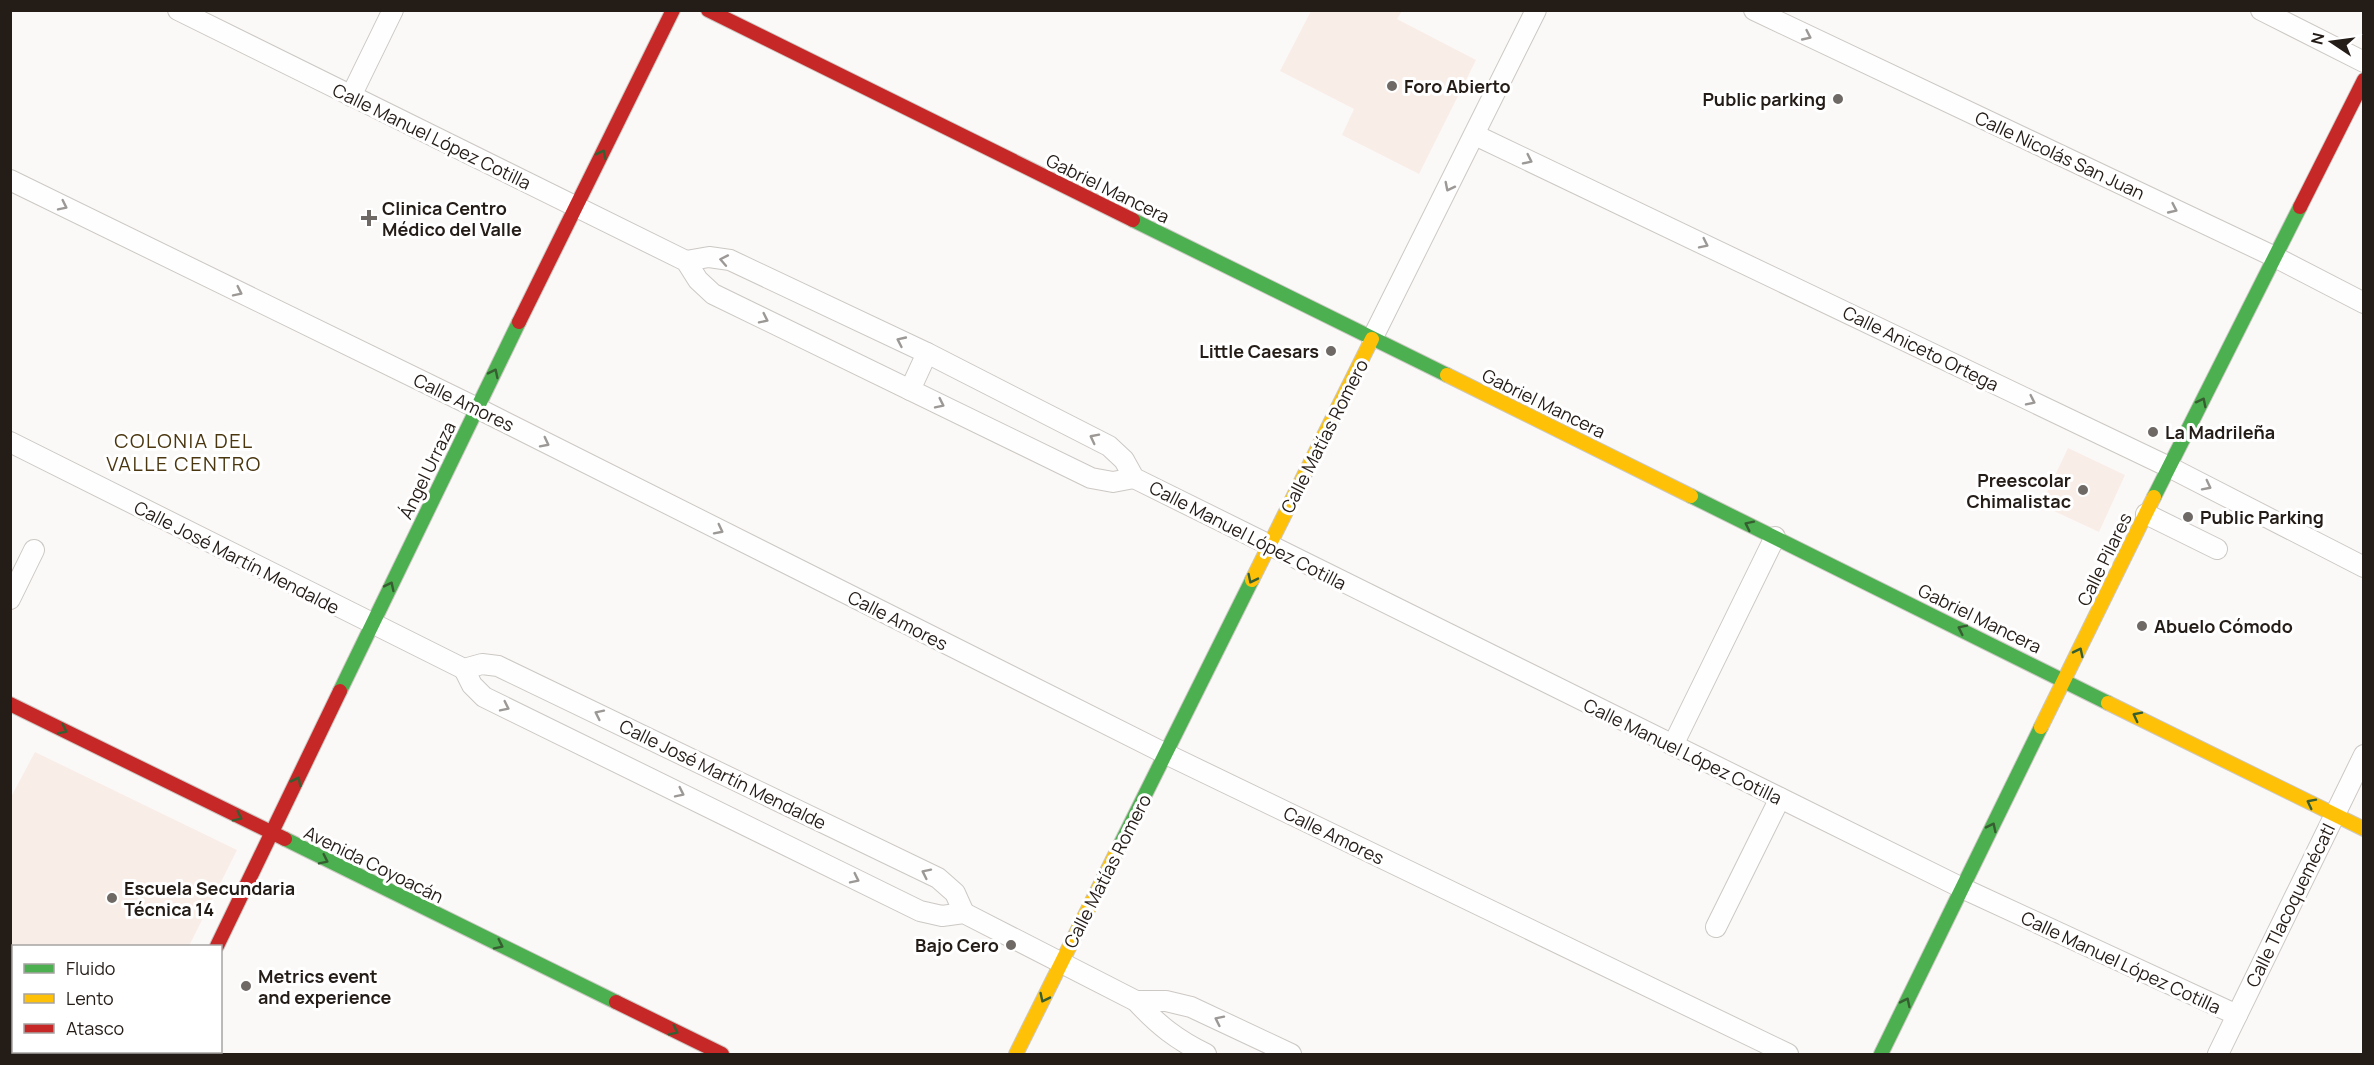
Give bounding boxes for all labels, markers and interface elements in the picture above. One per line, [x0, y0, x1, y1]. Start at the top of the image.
north arrow [2302, 12, 2362, 72]
one-way arrow [1800, 28, 1811, 40]
text: N [2305, 31, 2329, 47]
place label: Foro Abierto [1404, 74, 1511, 98]
street label: Calle Manuel López Cotilla [329, 77, 535, 195]
marker: Foro Abierto [1385, 79, 1399, 93]
place label: Public parking [1702, 87, 1826, 111]
marker: Public parking [1831, 92, 1845, 106]
street label: Calle Nicolás San Juan [1971, 105, 2149, 205]
street label: Gabriel Mancera [1042, 148, 1174, 228]
one-way arrow [595, 150, 607, 161]
one-way arrow [1522, 153, 1533, 165]
one-way arrow [1445, 181, 1456, 192]
place label: Clinica Centro Médico del Valle [382, 196, 522, 241]
one-way arrow [57, 199, 67, 210]
one-way arrow [2166, 201, 2177, 213]
marker: Clinica Centro Médico del Valle [360, 209, 378, 227]
one-way arrow [1697, 237, 1708, 249]
one-way arrow [719, 254, 729, 267]
one-way arrow [232, 284, 243, 296]
street label: Calle Aniceto Ortega [1839, 300, 2003, 396]
one-way arrow [758, 312, 769, 323]
one-way arrow [896, 336, 907, 348]
place label: Little Caesars [1199, 339, 1319, 363]
marker: Little Caesars [1324, 344, 1338, 358]
street label: Calle Matías Romero [1275, 355, 1373, 517]
street label: Gabriel Mancera [1478, 363, 1610, 443]
street label: Calle Amores [410, 367, 518, 437]
one-way arrow [487, 369, 498, 380]
one-way arrow [2025, 394, 2036, 406]
one-way arrow [933, 397, 944, 409]
one-way arrow [2195, 397, 2206, 408]
street label: Ángel Urraza [393, 417, 461, 523]
place label: La Madrileña [2165, 420, 2275, 444]
marker: La Madrileña [2146, 425, 2160, 439]
district label: COLONIA DEL VALLE CENTRO [106, 427, 262, 477]
one-way arrow [1089, 434, 1100, 446]
one-way arrow [539, 435, 550, 447]
place label: Preescolar Chimalistac [1966, 468, 2071, 513]
street label: Calle Manuel López Cotilla [1146, 475, 1350, 595]
one-way arrow [2200, 479, 2211, 491]
marker: Preescolar Chimalistac [2076, 483, 2090, 497]
street label: Calle José Martín Mendalde [130, 495, 344, 619]
place label: Public Parking [2200, 505, 2324, 529]
street label: Calle Pilares [2071, 508, 2137, 610]
marker: Public Parking [2181, 510, 2195, 524]
one-way arrow [1745, 520, 1756, 532]
one-way arrow [713, 523, 724, 534]
one-way arrow [1247, 573, 1259, 584]
street label: Gabriel Mancera [1914, 578, 2046, 658]
one-way arrow [383, 582, 395, 593]
street label: Calle Amores [844, 585, 952, 655]
place label: Abuelo Cómodo [2154, 614, 2293, 638]
marker: Abuelo Cómodo [2135, 619, 2149, 633]
one-way arrow [1958, 625, 1969, 636]
one-way arrow [2071, 648, 2083, 659]
street label: Calle Manuel López Cotilla [1580, 692, 1786, 810]
one-way arrow [499, 700, 510, 712]
one-way arrow [594, 710, 605, 722]
one-way arrow [2132, 711, 2143, 723]
street label: Calle José Martín Mendalde [616, 713, 830, 835]
one-way arrow [57, 723, 68, 735]
one-way arrow [289, 777, 301, 788]
one-way arrow [674, 786, 685, 798]
street label: Calle Matías Romero [1058, 790, 1156, 952]
one-way arrow [2306, 799, 2317, 811]
street label: Calle Amores [1280, 800, 1388, 870]
one-way arrow [231, 810, 242, 821]
street label: Calle Tlacoquemécatl [2240, 819, 2340, 991]
street label: Avenida Coyoacán [300, 820, 448, 908]
one-way arrow [1985, 822, 1997, 833]
one-way arrow [317, 852, 328, 864]
one-way arrow [921, 868, 932, 880]
one-way arrow [849, 872, 860, 884]
place label: Escuela Secundaria Técnica 14 [124, 876, 295, 921]
marker: Escuela Secundaria Técnica 14 [105, 891, 119, 905]
street label: Calle Manuel López Cotilla [2017, 905, 2225, 1019]
place label: Bajo Cero [915, 933, 999, 957]
one-way arrow [493, 938, 504, 950]
marker: Bajo Cero [1004, 938, 1018, 952]
legend [12, 945, 222, 1053]
text: Fluido [66, 956, 115, 980]
place label: Metrics event and experience [258, 964, 392, 1009]
marker: Metrics event and experience [239, 979, 253, 993]
text: Lento [66, 986, 114, 1010]
one-way arrow [1039, 992, 1051, 1003]
one-way arrow [1899, 997, 1911, 1008]
text: Atasco [66, 1016, 124, 1040]
one-way arrow [1215, 1016, 1225, 1027]
one-way arrow [668, 1024, 679, 1035]

